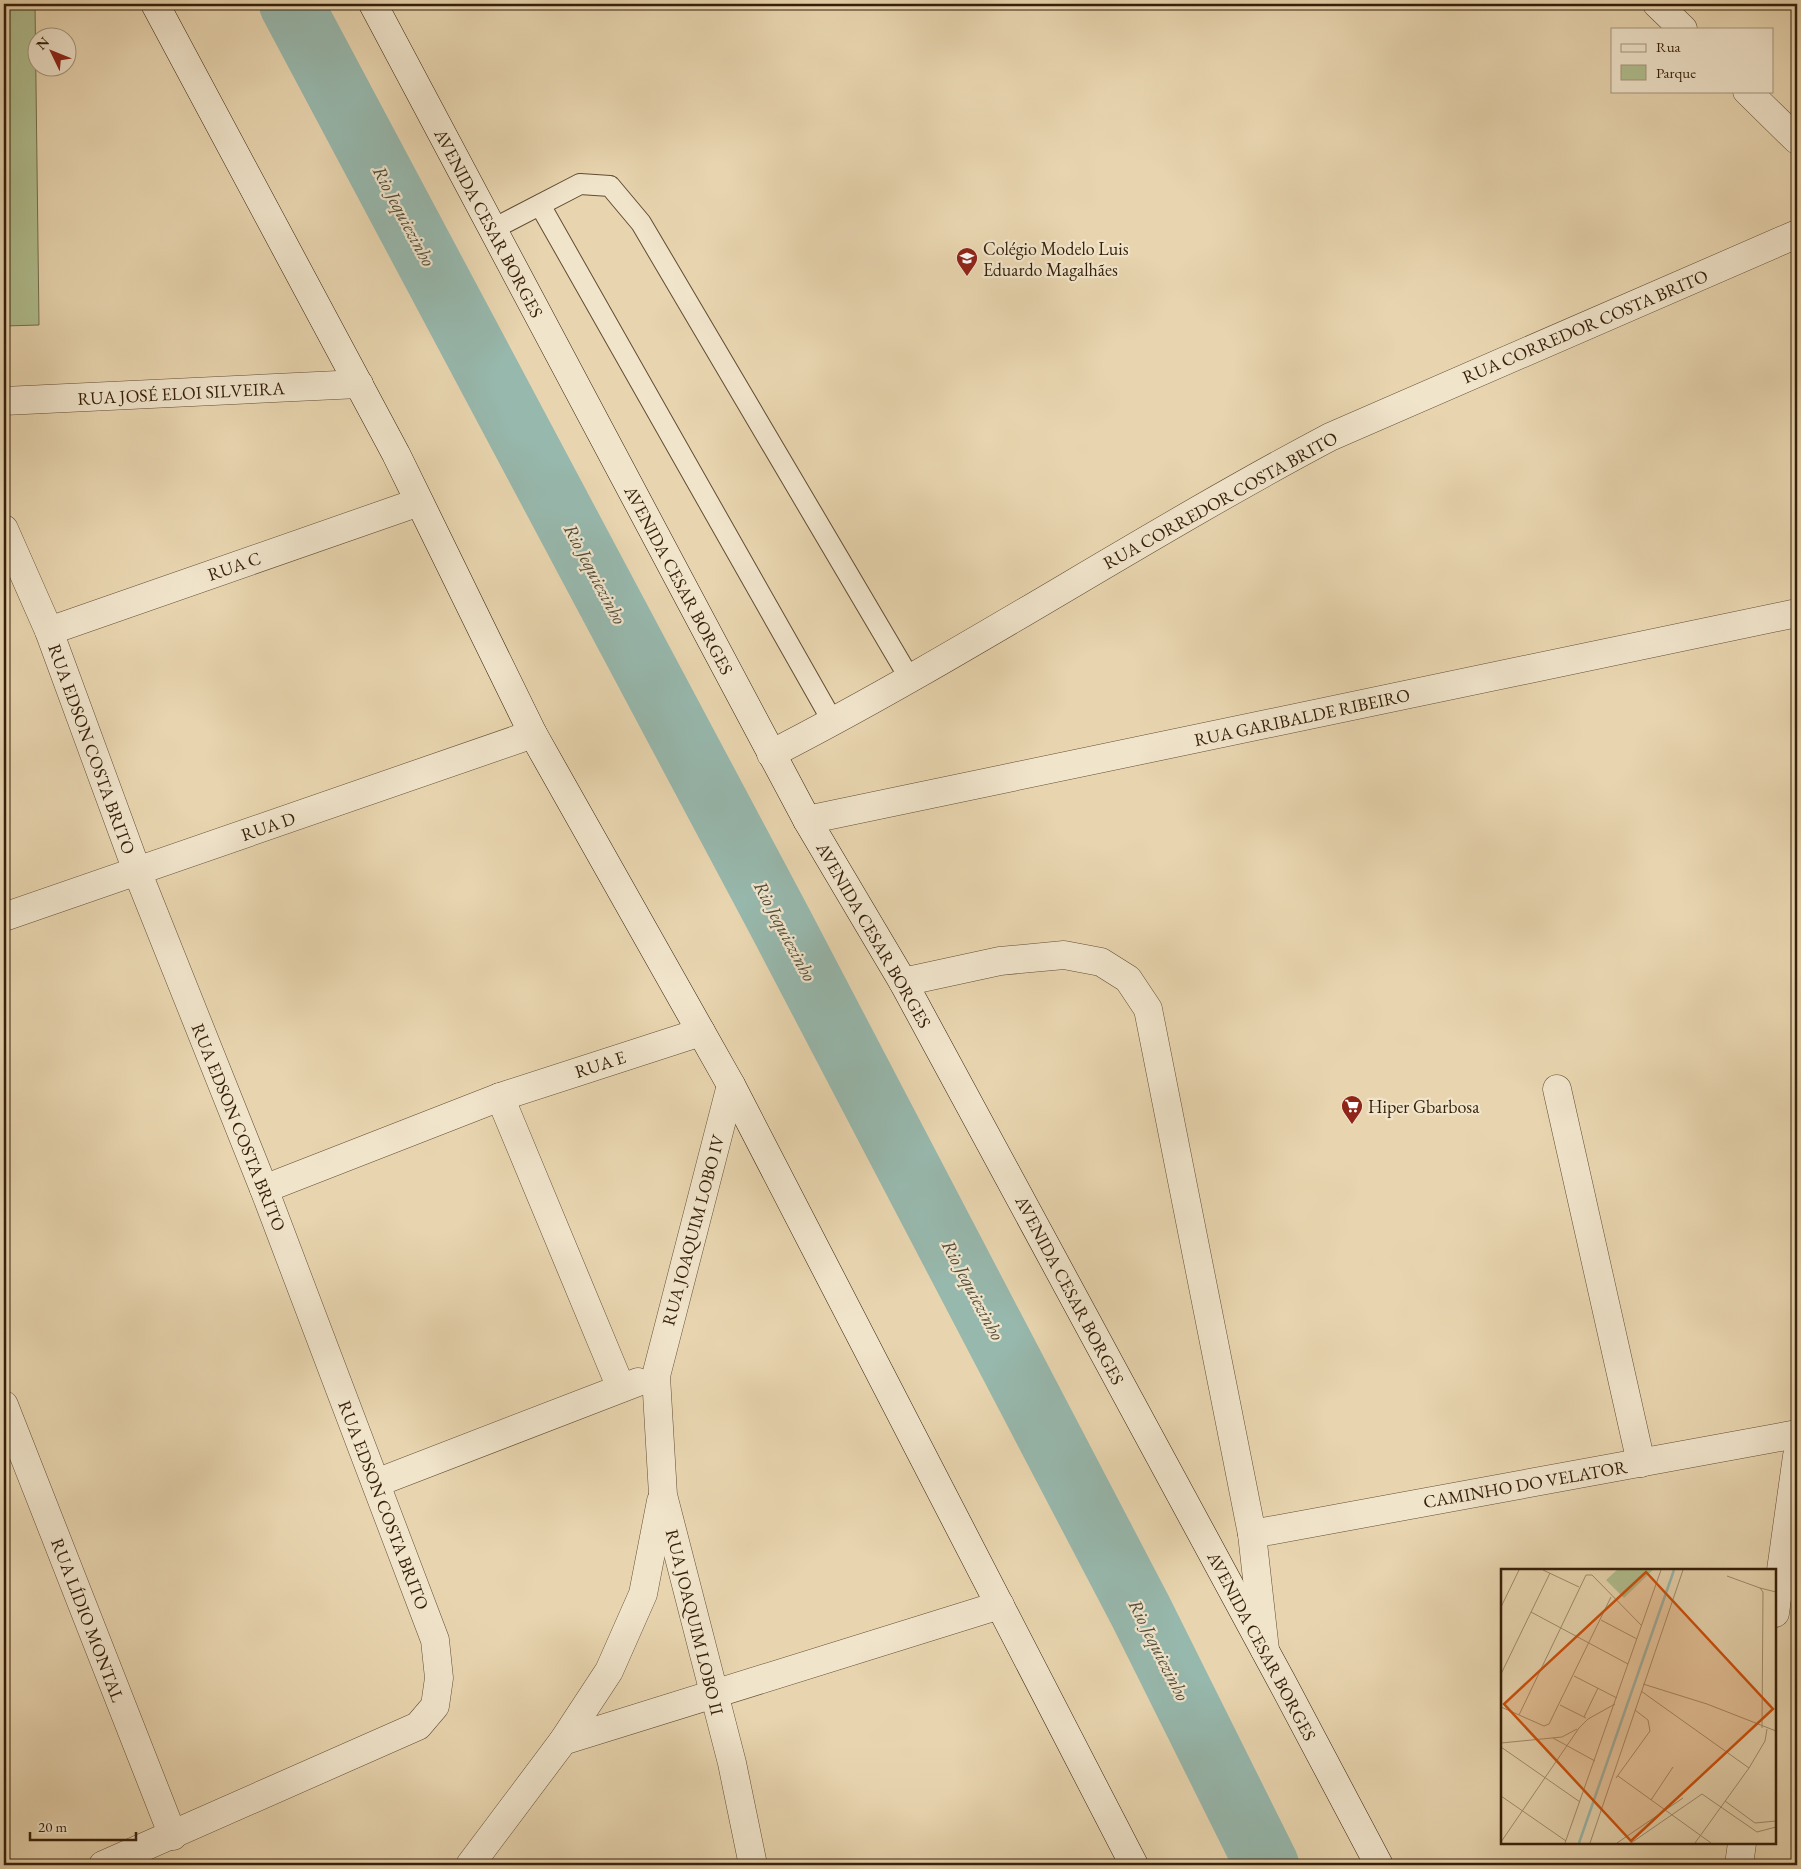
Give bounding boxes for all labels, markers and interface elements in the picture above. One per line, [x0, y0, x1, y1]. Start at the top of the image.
north arrow [28, 28, 78, 78]
legend [1611, 28, 1774, 92]
text: N [32, 32, 53, 53]
text: Rua [1656, 37, 1681, 56]
text: Parque [1656, 63, 1696, 82]
street label: AVENIDA CESAR BORGES [429, 124, 549, 321]
water label: Rio Jequiezinho [366, 161, 441, 271]
place label: Colégio Modelo Luis Eduardo Magalhães [983, 237, 1129, 281]
school or university icon: Colégio Modelo Luis Eduardo Magalhães [955, 246, 979, 277]
street label: RUA CORREDOR COSTA BRITO [1459, 264, 1711, 388]
street label: RUA JOSÉ ELOI SILVEIRA [77, 376, 286, 410]
street label: RUA CORREDOR COSTA BRITO [1099, 426, 1341, 574]
street label: AVENIDA CESAR BORGES [619, 481, 739, 678]
water label: Rio Jequiezinho [557, 519, 632, 629]
street label: RUA C [204, 546, 264, 586]
street label: RUA EDSON COSTA BRITO [43, 641, 141, 857]
street label: RUA GARIBALDE RIBEIRO [1192, 683, 1412, 751]
street label: RUA D [238, 806, 298, 846]
street label: AVENIDA CESAR BORGES [811, 837, 937, 1032]
water label: Rio Jequiezinho [747, 876, 822, 986]
street label: RUA EDSON COSTA BRITO [187, 1020, 291, 1234]
street label: RUA E [572, 1045, 628, 1083]
supermarket icon: Hiper Gbarbosa [1340, 1094, 1364, 1125]
place label: Hiper Gbarbosa [1368, 1095, 1480, 1118]
street label: RUA JOAQUIM LOBO IV [656, 1131, 730, 1328]
street label: AVENIDA CESAR BORGES [1010, 1191, 1130, 1388]
water label: Rio Jequiezinho [935, 1235, 1010, 1345]
street label: RUA EDSON COSTA BRITO [333, 1397, 435, 1613]
street label: CAMINHO DO VELATOR [1421, 1455, 1629, 1513]
street label: RUA JOAQUIM LOBO II [661, 1527, 729, 1717]
street label: RUA LÍDIO MONTAL [46, 1535, 130, 1706]
street label: AVENIDA CESAR BORGES [1202, 1547, 1322, 1744]
inset map [1501, 1569, 1776, 1844]
water label: Rio Jequiezinho [1122, 1595, 1195, 1706]
scale bar [30, 1809, 136, 1841]
text: 20 m [38, 1817, 67, 1836]

